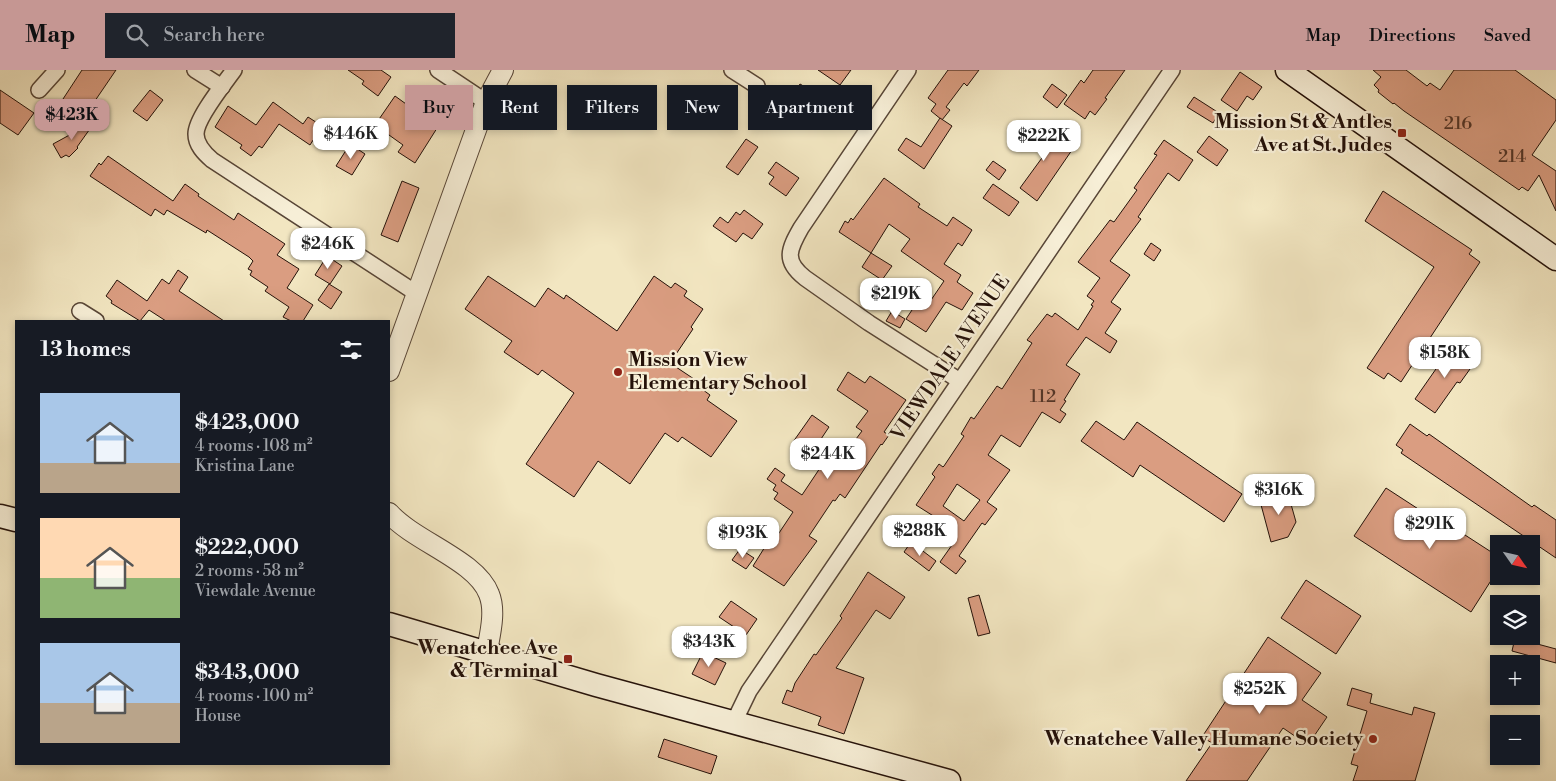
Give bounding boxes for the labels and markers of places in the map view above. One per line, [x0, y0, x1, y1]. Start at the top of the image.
pin: $423K [37, 98, 107, 141]
place label: Mission St & Antles Ave at St. Judes [1214, 110, 1392, 158]
pin: $446K [316, 118, 386, 160]
pin: $222K [1009, 119, 1079, 162]
marker: Mission St & Antles Ave at St. Judes [1396, 127, 1408, 139]
pin: $246K [293, 228, 363, 270]
pin: $219K [861, 278, 931, 320]
pin: $158K [1410, 336, 1480, 379]
place label: Mission View Elementary School [628, 348, 807, 396]
marker: Mission View Elementary School [612, 366, 624, 378]
pin: $244K [793, 438, 863, 480]
pin: $316K [1244, 474, 1314, 516]
pin: $291K [1395, 508, 1465, 550]
pin: $288K [885, 514, 955, 557]
pin: $193K [708, 516, 778, 559]
pin: $343K [674, 626, 744, 668]
place label: Wenatchee Ave & Terminal [416, 636, 558, 684]
marker: Wenatchee Ave & Terminal [562, 653, 574, 665]
pin: $252K [1225, 672, 1295, 715]
place label: Wenatchee Valley Humane Society [1044, 727, 1364, 752]
marker: Wenatchee Valley Humane Society [1367, 733, 1379, 745]

